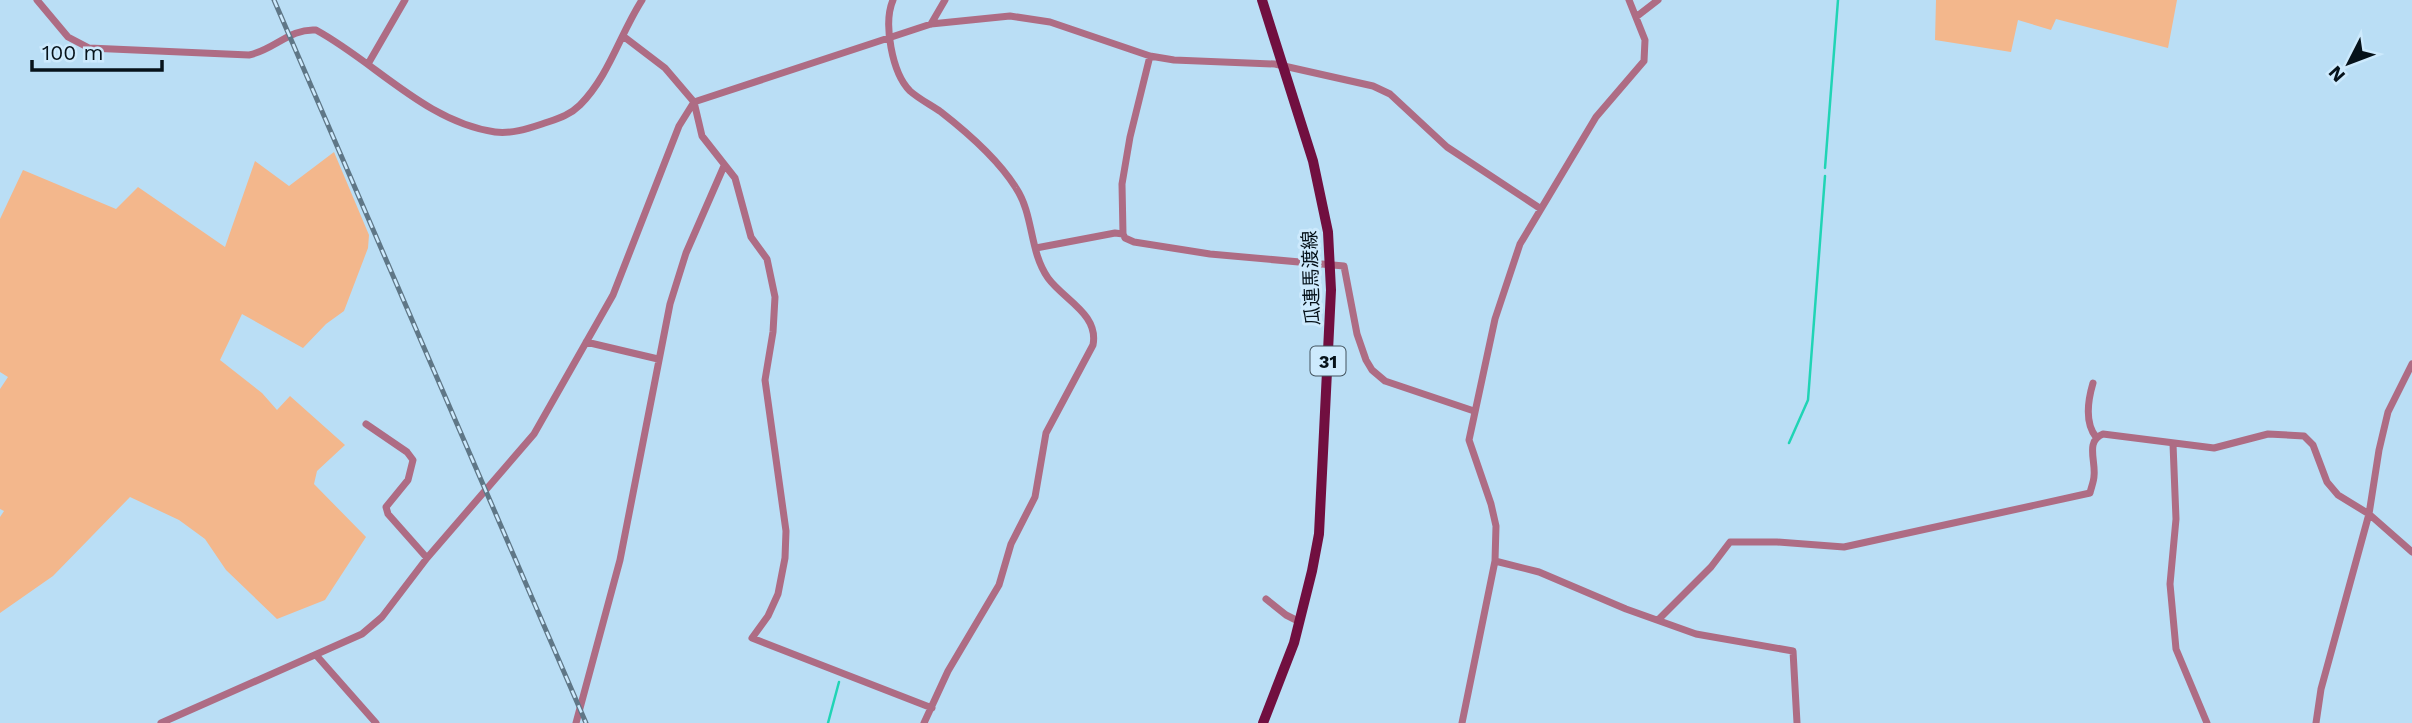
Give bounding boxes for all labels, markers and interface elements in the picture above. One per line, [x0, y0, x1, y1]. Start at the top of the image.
scale bar [32, 28, 161, 72]
north arrow [2314, 28, 2384, 98]
text: 100 m [42, 40, 104, 65]
text: N [2323, 61, 2350, 87]
street label: 瓜連馬渡線 [1298, 230, 1324, 326]
road number: 31 [1310, 346, 1346, 376]

